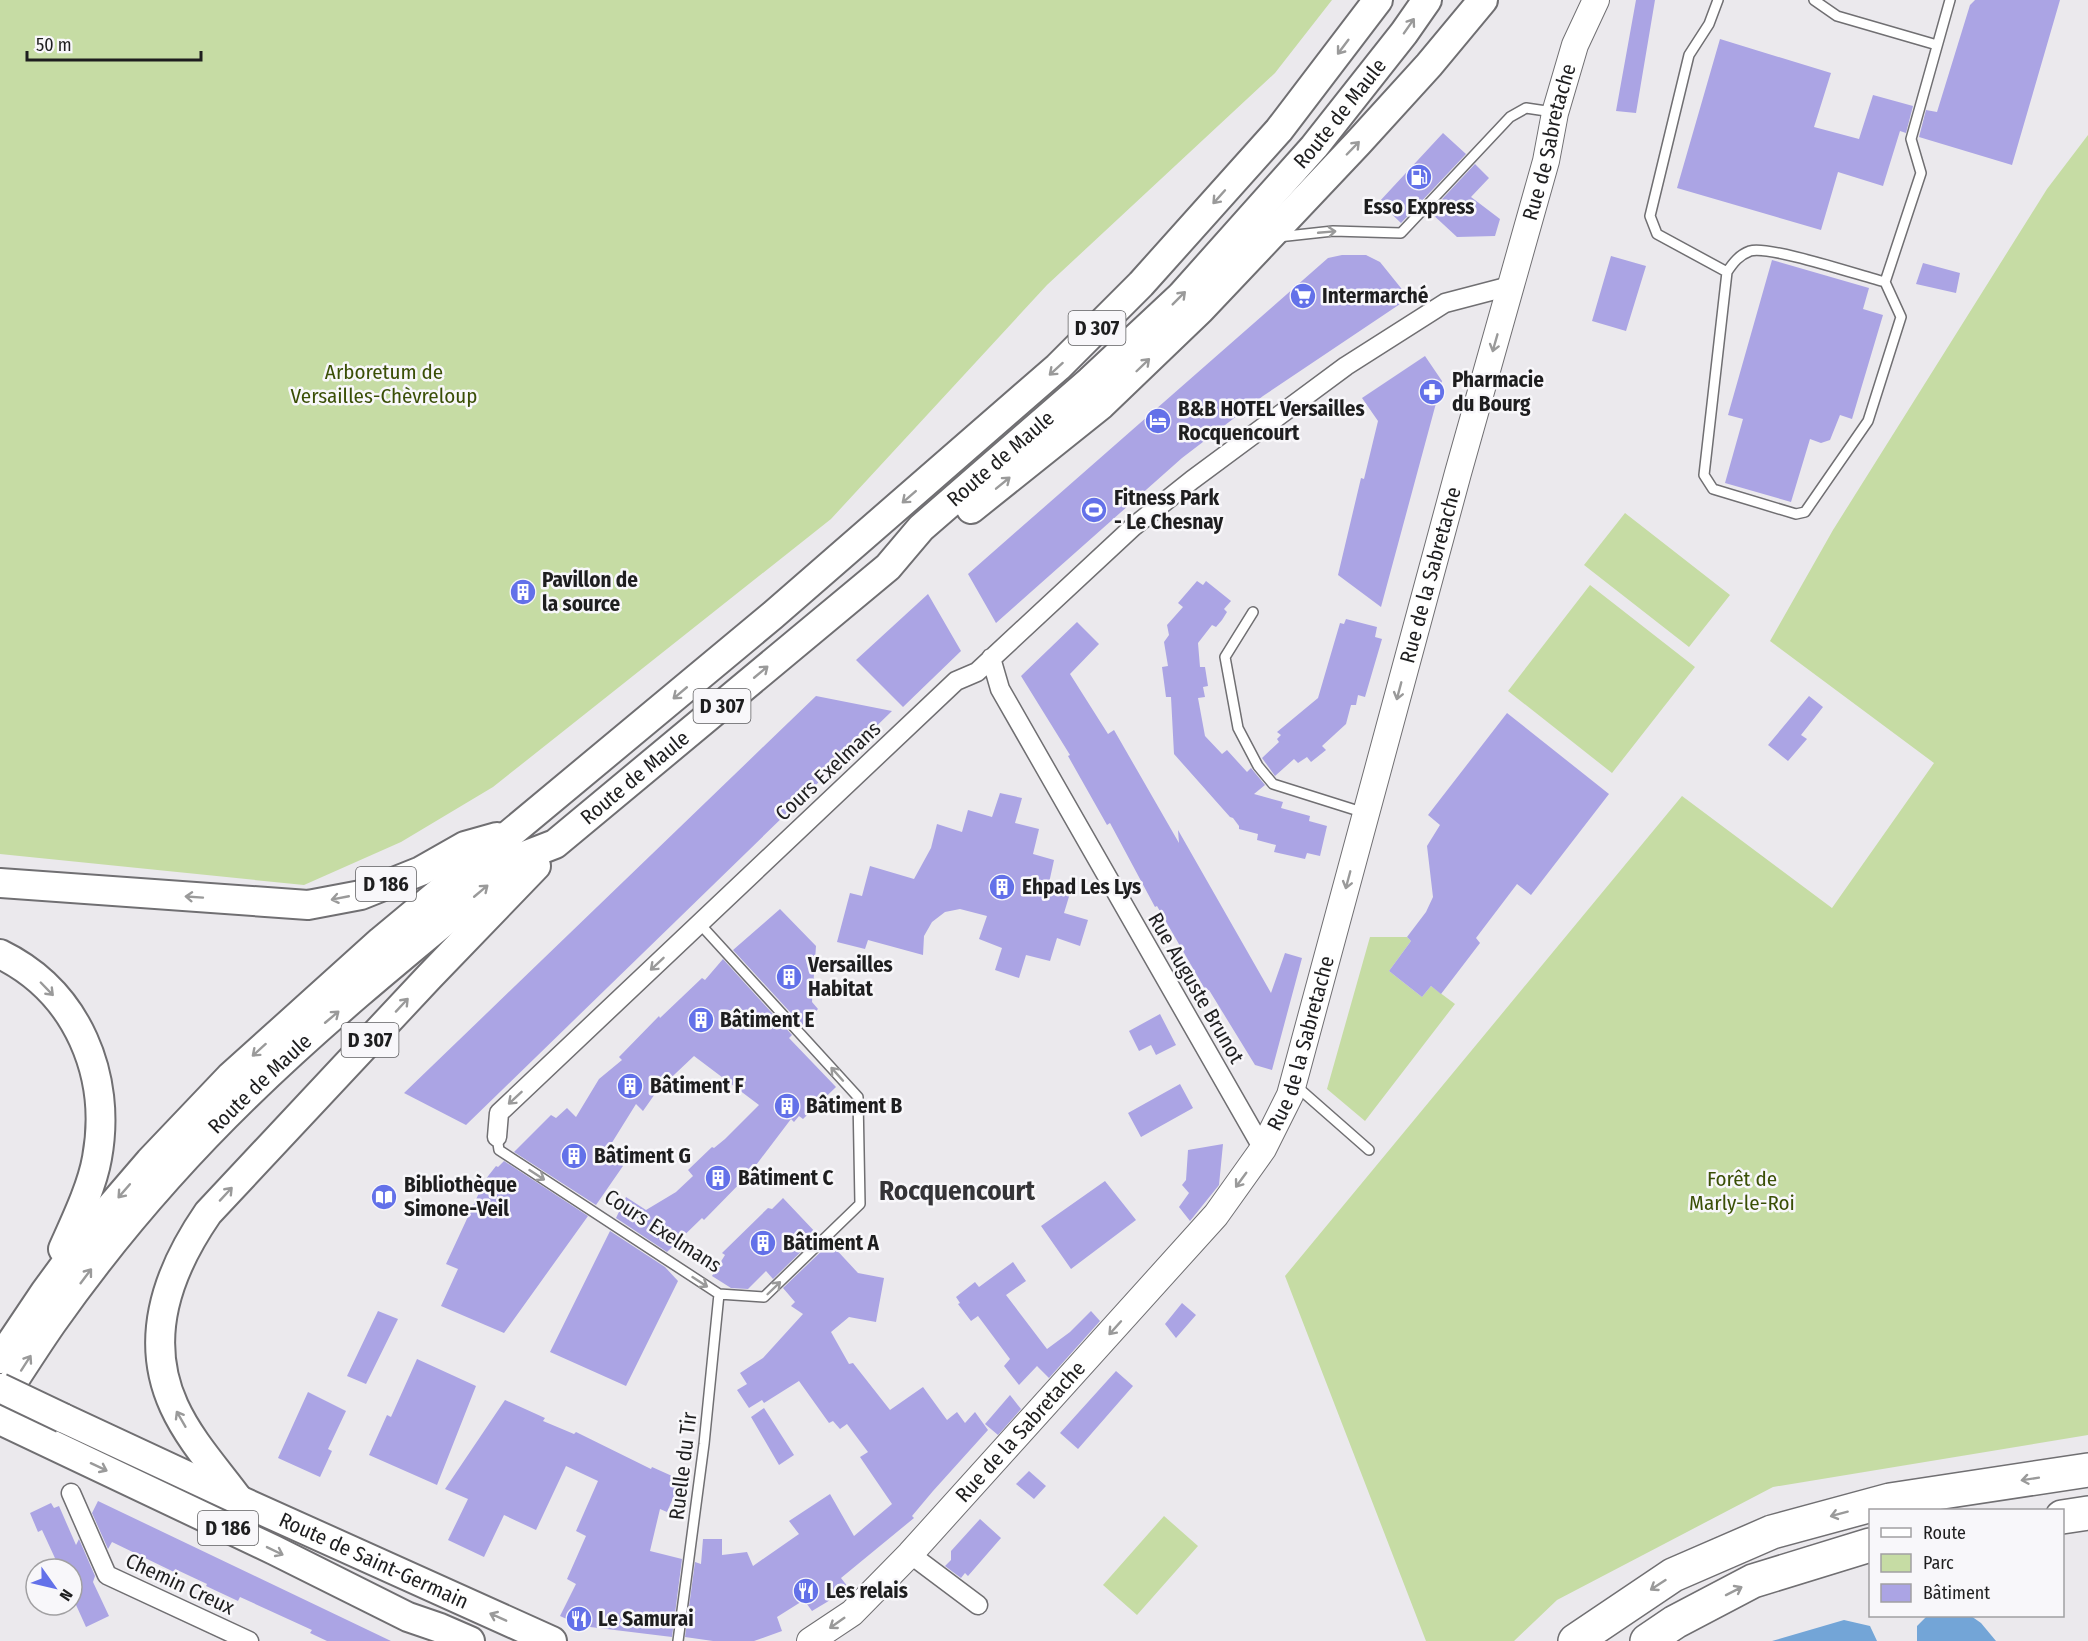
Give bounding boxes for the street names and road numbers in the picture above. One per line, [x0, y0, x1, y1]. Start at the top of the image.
street label: Route de Maule [1288, 53, 1392, 174]
street label: Rue de Sabretache [1517, 61, 1582, 223]
road number: D 307 [1068, 311, 1126, 345]
street label: Route de Maule [942, 405, 1060, 512]
street label: Rue de la Sabretache [1394, 484, 1467, 666]
road number: D 307 [694, 689, 750, 723]
street label: Cours Exelmans [770, 716, 886, 826]
street label: Route de Maule [575, 725, 694, 830]
road number: D 186 [356, 867, 416, 901]
street label: Rue Auguste Brunot [1142, 908, 1250, 1068]
street label: Rue de la Sabretache [1261, 953, 1340, 1135]
road number: D 307 [342, 1023, 398, 1057]
street label: Route de Maule [203, 1028, 317, 1139]
street label: Cours Exelmans [600, 1183, 726, 1279]
street label: Rue de la Sabretache [950, 1356, 1091, 1508]
street label: Ruelle du Tir [663, 1410, 703, 1521]
street label: Route de Saint-Germain [275, 1507, 473, 1615]
road number: D 186 [198, 1511, 258, 1545]
street label: Chemin Creux [121, 1547, 239, 1621]

